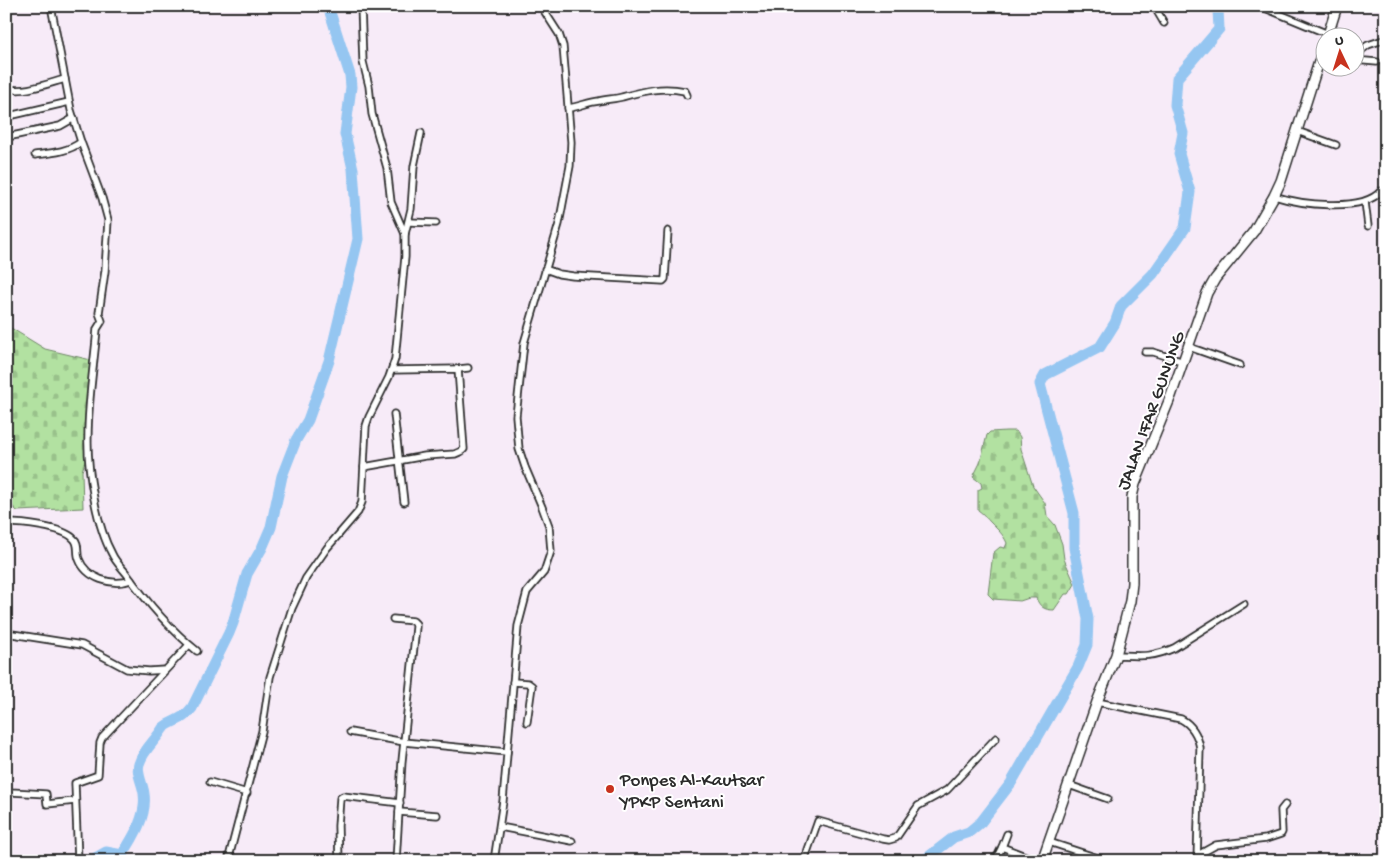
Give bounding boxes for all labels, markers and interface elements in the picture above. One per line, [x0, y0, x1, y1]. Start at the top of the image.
north arrow [1314, 28, 1364, 78]
text: U [1335, 33, 1344, 50]
street label: JALAN IFAR GUNUNG [1113, 328, 1192, 494]
place label: Ponpes Al-Kautsar YPKP Sentani [618, 770, 766, 815]
marker: Ponpes Al-Kautsar YPKP Sentani [604, 783, 616, 795]

